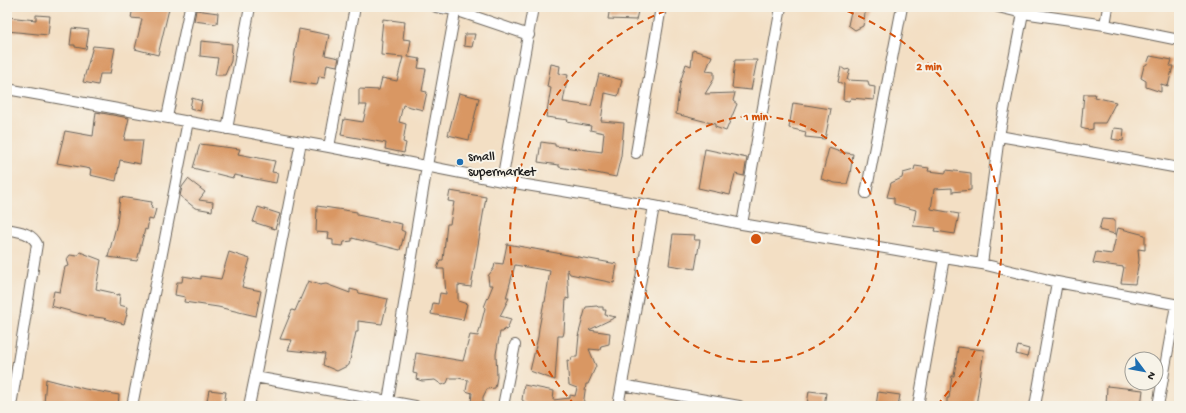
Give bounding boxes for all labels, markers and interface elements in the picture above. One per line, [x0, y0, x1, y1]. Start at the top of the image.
text: 2 min [916, 61, 942, 75]
text: 1 min [743, 111, 769, 125]
place label: small supermarket [468, 150, 537, 180]
marker: small supermarket [455, 157, 465, 167]
centre of rings [749, 232, 763, 246]
north arrow [1124, 351, 1164, 391]
text: N [1144, 369, 1158, 381]

